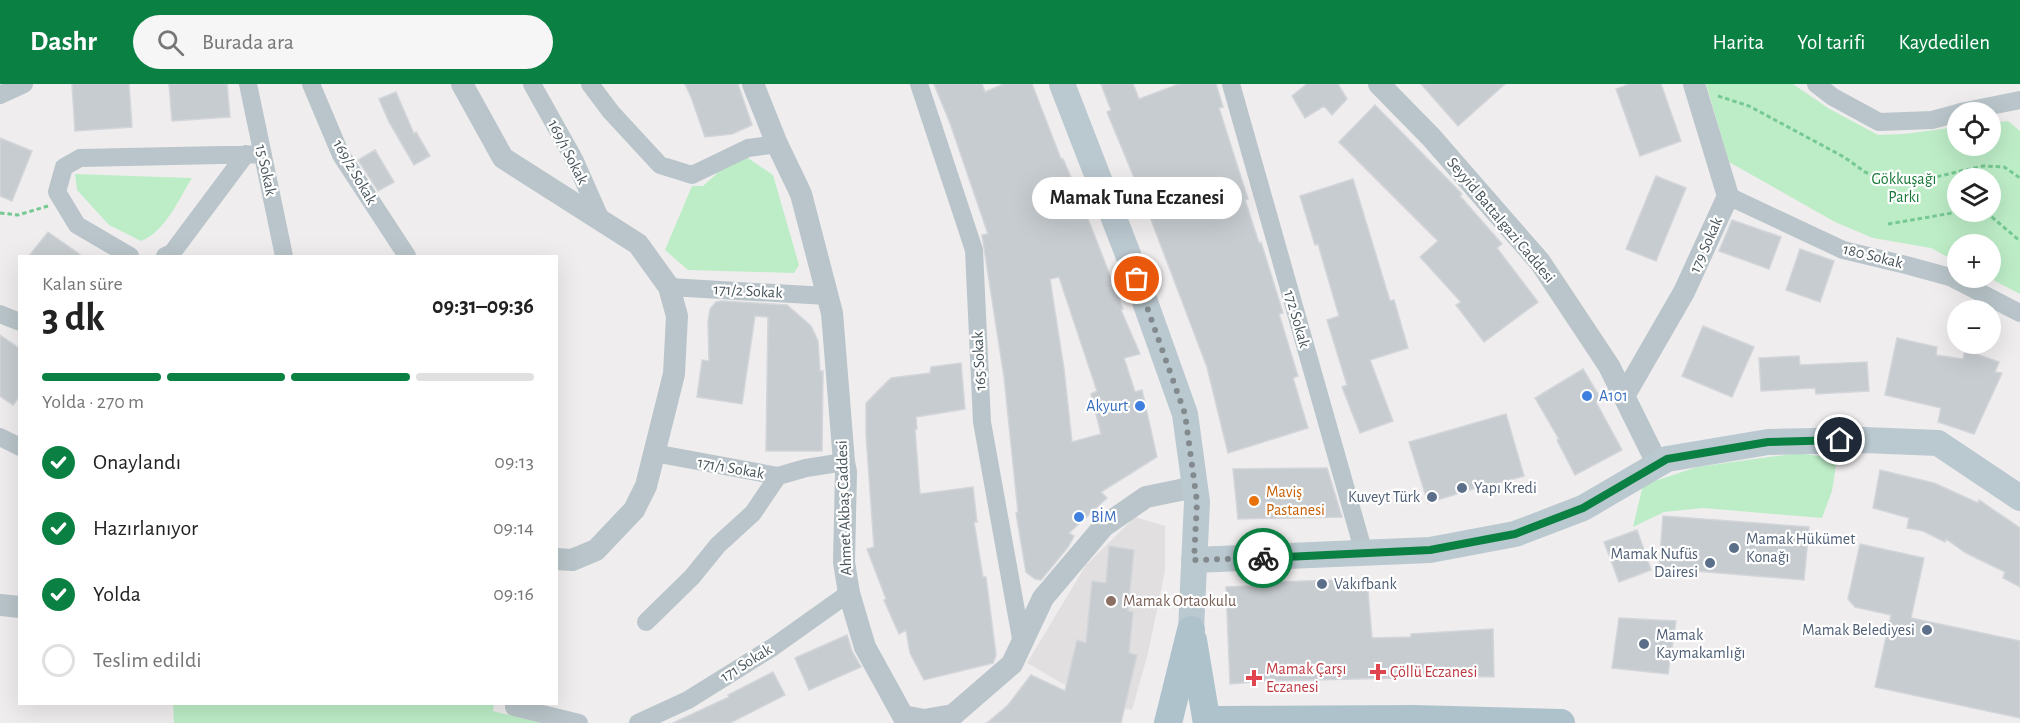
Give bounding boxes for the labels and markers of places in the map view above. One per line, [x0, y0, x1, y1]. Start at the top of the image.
callout: Mamak Tuna Eczanesi [1032, 177, 1242, 219]
pin [1111, 253, 1162, 304]
place label: A101 [1599, 388, 1628, 404]
marker: A101 [1580, 389, 1594, 403]
place label: Akyurt [1086, 398, 1128, 415]
marker: Akyurt [1133, 399, 1147, 413]
pin [1814, 414, 1865, 465]
place label: Yapı Kredi [1474, 480, 1537, 496]
marker: Yapı Kredi [1455, 481, 1469, 495]
place label: Maviş Pastanesi [1266, 484, 1325, 518]
place label: Kuveyt Türk [1348, 489, 1421, 506]
marker: Kuveyt Türk [1425, 490, 1439, 504]
marker: Maviş Pastanesi [1247, 494, 1261, 508]
place label: BİM [1091, 507, 1117, 525]
marker: BİM [1072, 510, 1086, 524]
place label: Mamak Hükümet Konağı [1746, 531, 1855, 565]
marker: Mamak Hükümet Konağı [1727, 541, 1741, 555]
place label: Mamak Nufüs Dairesi [1610, 546, 1698, 580]
marker: Mamak Nufüs Dairesi [1703, 556, 1717, 570]
place label: Vakıfbank [1334, 576, 1398, 592]
marker: Vakıfbank [1315, 577, 1329, 591]
place label: Mamak Ortaokulu [1123, 593, 1236, 609]
marker: Mamak Ortaokulu [1104, 594, 1118, 608]
place label: Mamak Belediyesi [1802, 622, 1915, 639]
marker: Mamak Belediyesi [1920, 623, 1934, 637]
place label: Mamak Kaymakamlığı [1656, 627, 1745, 662]
marker: Mamak Kaymakamlığı [1637, 637, 1651, 651]
place label: Mamak Çarşı Eczanesi [1266, 661, 1346, 695]
place label: Çöllü Eczanesi [1390, 664, 1477, 680]
marker: Çöllü Eczanesi [1371, 665, 1385, 679]
marker: Mamak Çarşı Eczanesi [1247, 671, 1261, 685]

